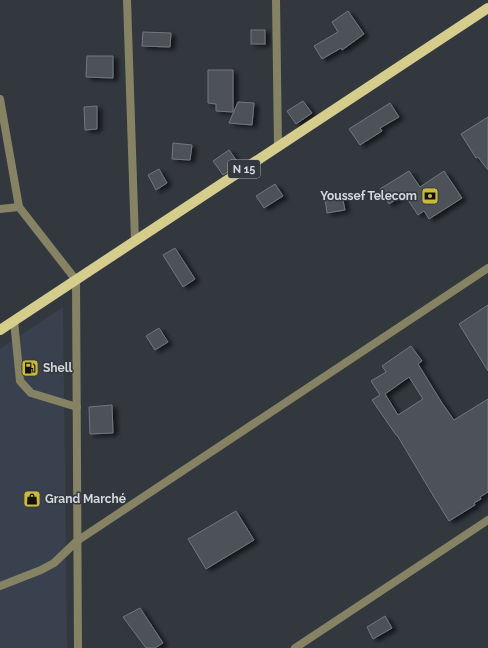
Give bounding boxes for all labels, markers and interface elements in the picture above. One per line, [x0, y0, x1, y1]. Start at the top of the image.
road number: N 15 [228, 160, 260, 178]
bank icon: Youssef Telecom [420, 186, 440, 206]
place label: Youssef Telecom [320, 189, 417, 203]
fuel station icon: Shell [20, 358, 40, 378]
place label: Shell [43, 361, 73, 375]
shop icon: Grand Marché [22, 489, 42, 509]
place label: Grand Marché [45, 492, 126, 506]

